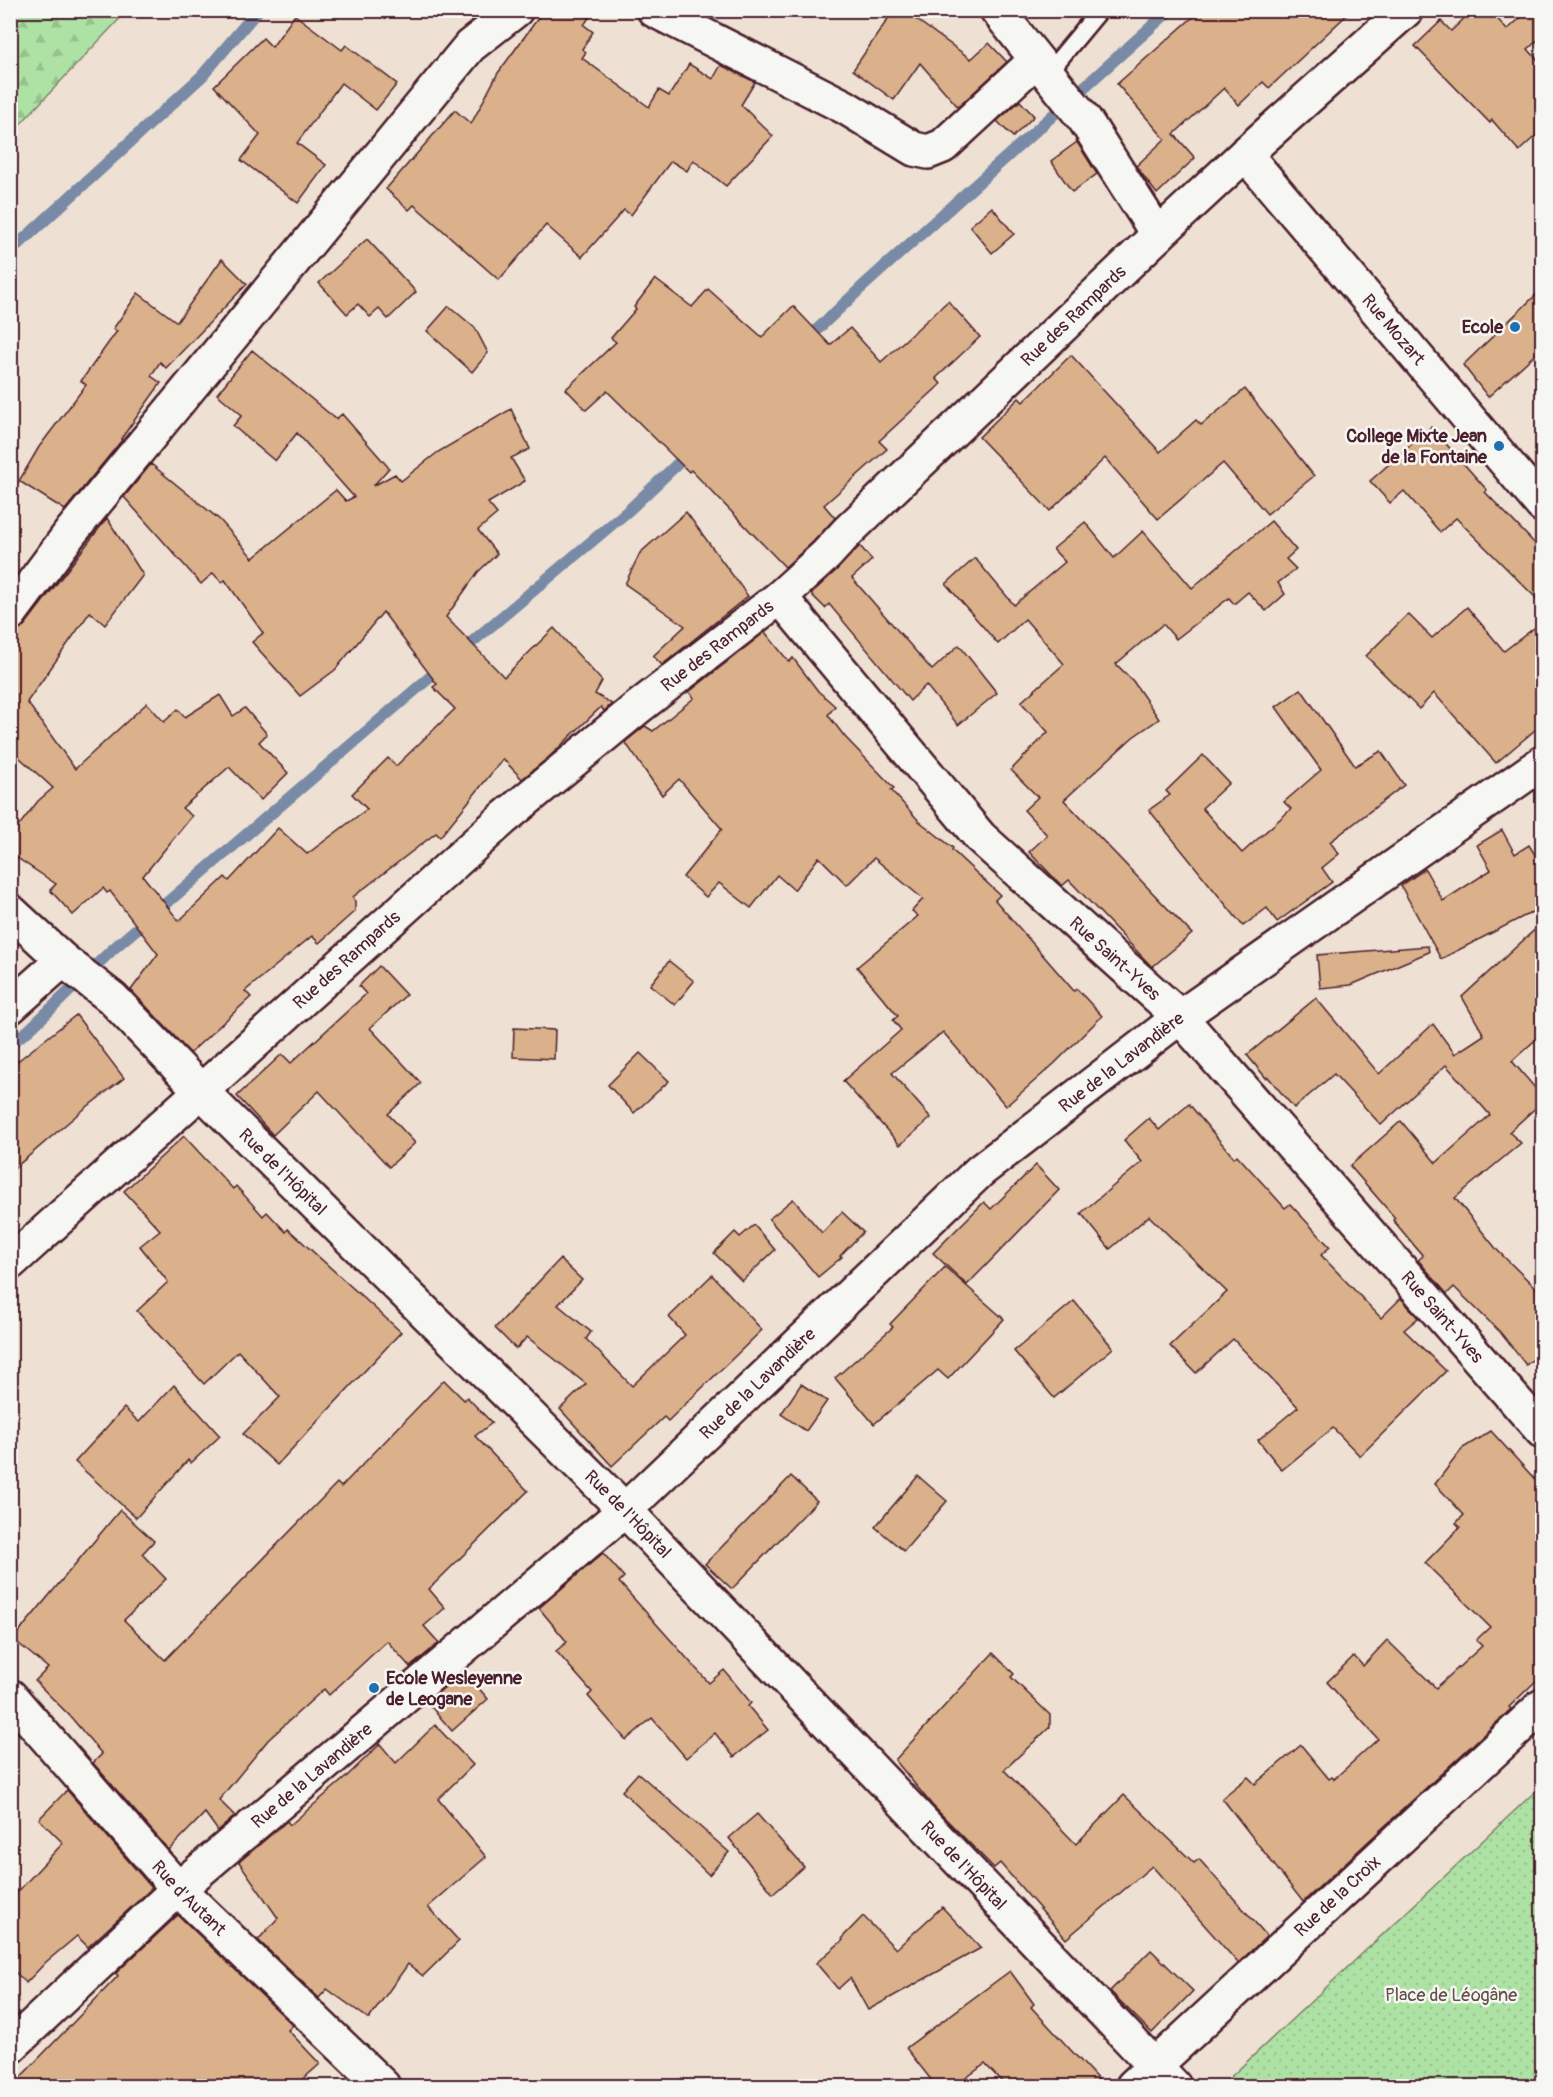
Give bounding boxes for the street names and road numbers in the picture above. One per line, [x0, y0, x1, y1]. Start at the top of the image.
street label: Rue des Rampards [1016, 261, 1131, 372]
street label: Rue Mozart [1357, 289, 1430, 371]
street label: Rue des Rampards [657, 595, 779, 697]
street label: Rue des Rampards [288, 906, 405, 1014]
street label: Rue Saint-Yves [1064, 912, 1165, 1006]
street label: Rue de la Lavandière [1055, 1007, 1189, 1118]
street label: Rue de l'Hôpital [234, 1124, 331, 1221]
street label: Rue Saint-Yves [1396, 1267, 1488, 1368]
street label: Rue de la Lavandière [695, 1323, 821, 1445]
street label: Rue de l'Hôpital [579, 1465, 676, 1563]
street label: Rue de la Lavandière [247, 1718, 378, 1834]
street label: Rue de l'Hôpital [915, 1816, 1011, 1915]
street label: Rue de la Croix [1290, 1851, 1386, 1942]
street label: Rue d'Autant [146, 1856, 231, 1942]

